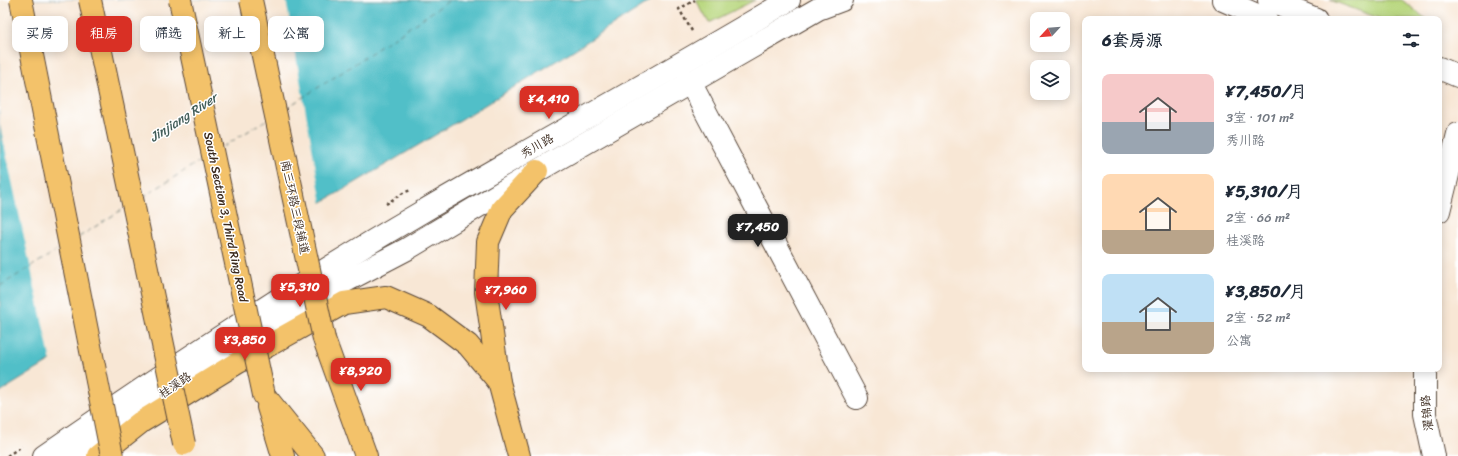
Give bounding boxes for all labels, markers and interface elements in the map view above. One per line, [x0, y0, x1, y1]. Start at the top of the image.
north arrow [1030, 12, 1070, 52]
map controls [1030, 12, 1070, 100]
chip: 买房 [12, 16, 68, 52]
chip: 租房 [76, 16, 132, 52]
chip: 筛选 [140, 16, 196, 52]
chip: 新上 [204, 16, 260, 52]
chip: 公寓 [268, 16, 324, 52]
text: 6套房源 [1102, 25, 1163, 55]
icon: filters [1400, 29, 1422, 51]
button: layers [1030, 60, 1070, 100]
text: ¥7,450/月 [1226, 76, 1307, 106]
water label: Jinjiang River [144, 85, 224, 148]
pin: ¥4,410 [516, 86, 582, 120]
text: ¥4,410 [529, 87, 569, 110]
icon: home [1134, 90, 1182, 138]
text: 3室 · 101 m² [1226, 106, 1294, 129]
street label: 秀川路 [516, 127, 558, 165]
text: 秀川路 [1226, 129, 1265, 152]
street label: South Section 3, Third Ring Road [197, 130, 255, 305]
street label: 南三环路三段辅道 [274, 158, 316, 256]
text: ¥5,310/月 [1226, 176, 1303, 206]
icon: home [1134, 190, 1182, 238]
text: 2室 · 66 m² [1226, 206, 1290, 229]
pin: ¥7,450 [725, 214, 791, 248]
text: ¥7,450 [737, 215, 779, 238]
text: 桂溪路 [1226, 229, 1265, 252]
pin: ¥5,310 [267, 274, 333, 308]
text: ¥5,310 [280, 275, 320, 298]
text: ¥3,850/月 [1226, 276, 1306, 306]
pin: ¥7,960 [473, 277, 539, 311]
text: ¥7,960 [485, 278, 527, 301]
icon: home [1134, 290, 1182, 338]
text: 2室 · 52 m² [1226, 306, 1291, 329]
pin: ¥3,850 [212, 327, 278, 361]
text: ¥3,850 [224, 328, 266, 351]
text: 公寓 [1226, 329, 1252, 352]
pin: ¥8,920 [328, 358, 394, 392]
text: ¥8,920 [340, 359, 382, 382]
street label: 桂溪路 [154, 366, 196, 404]
street label: 濯锦路 [1414, 394, 1440, 432]

